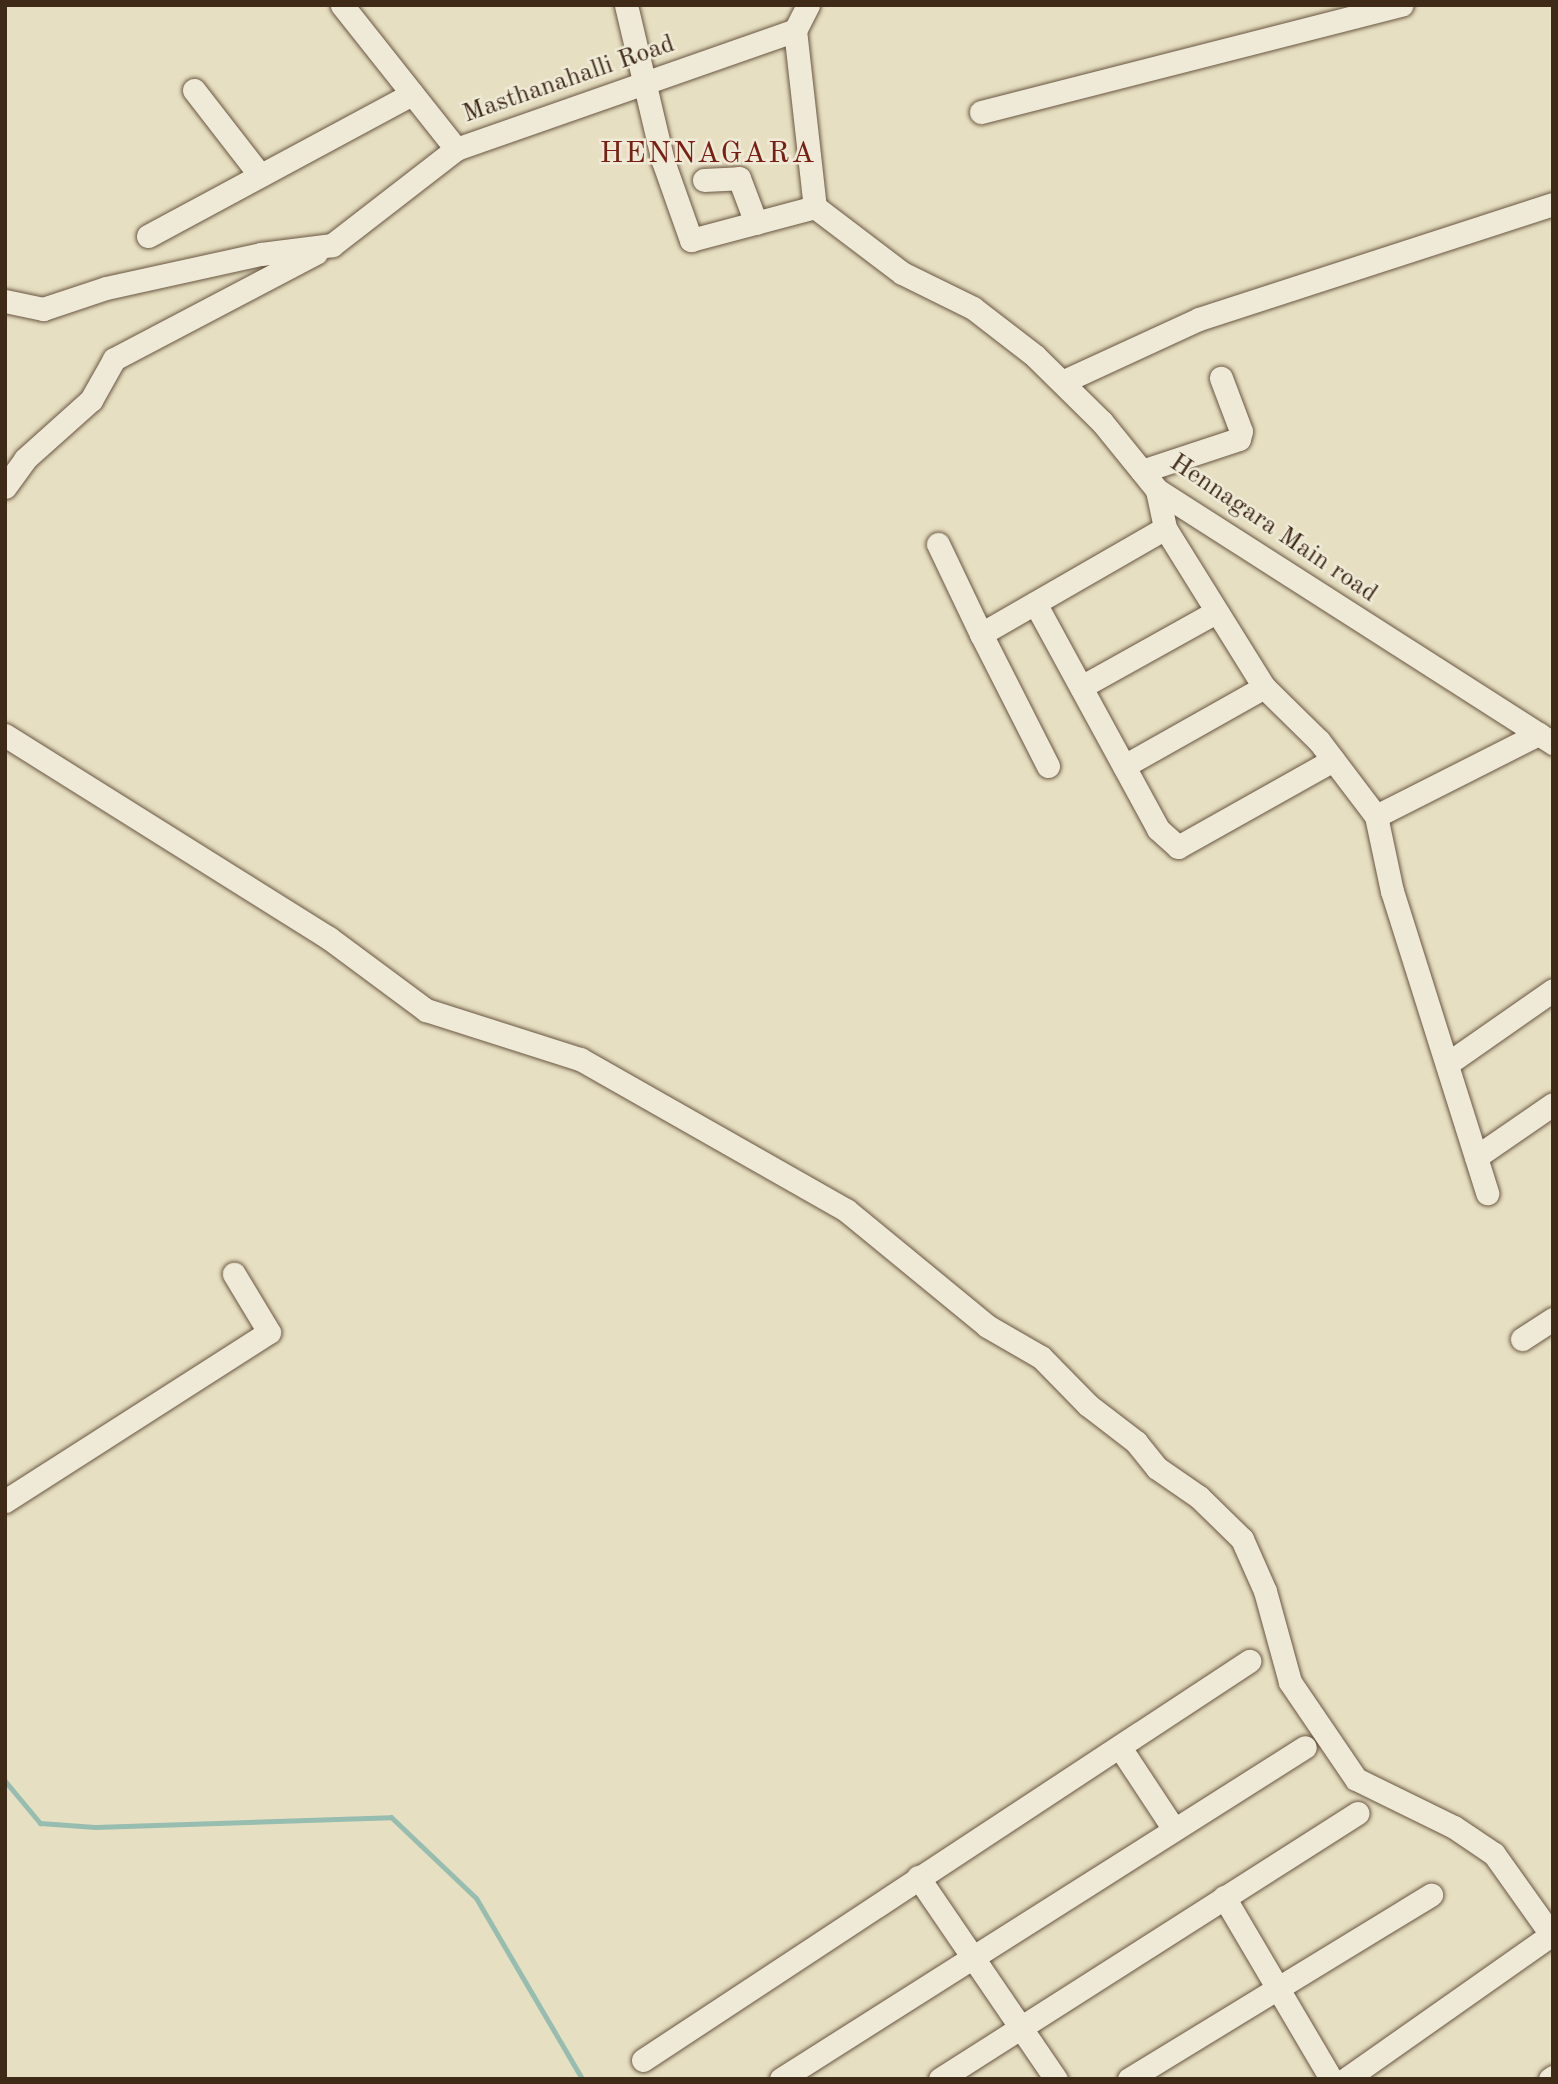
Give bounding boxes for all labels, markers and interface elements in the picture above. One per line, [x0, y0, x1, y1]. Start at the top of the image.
street label: Masthanahalli Road [459, 29, 679, 131]
district label: HENNAGARA [601, 136, 815, 172]
street label: Hennagara Main road [1163, 448, 1383, 610]

